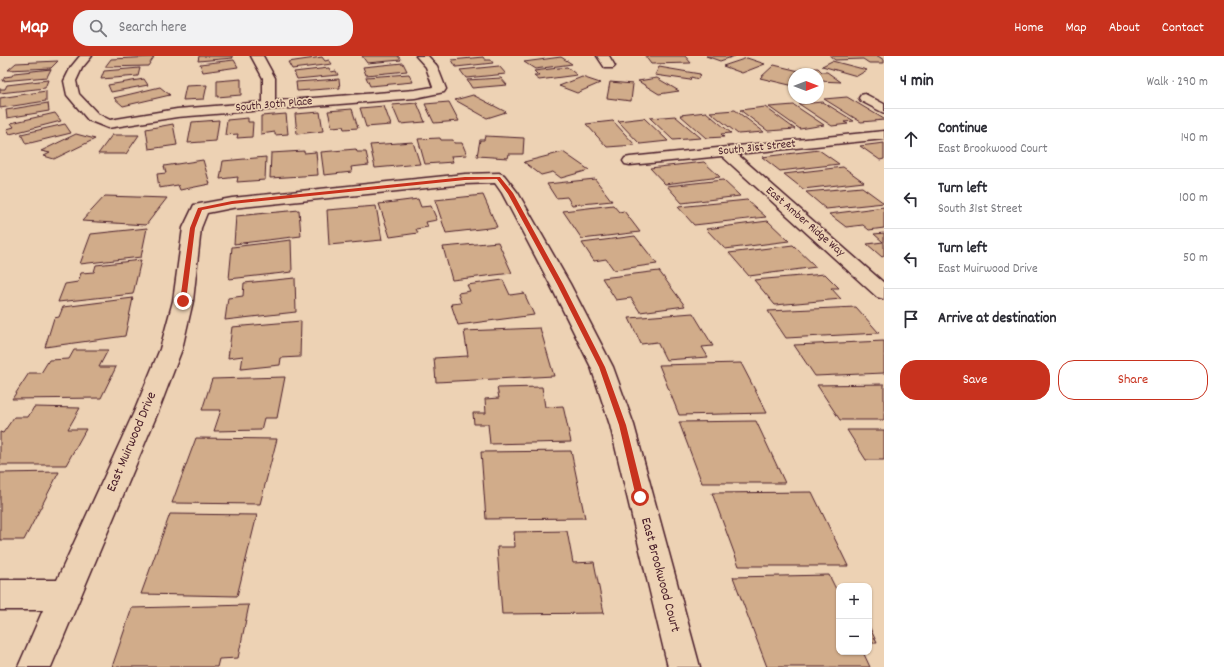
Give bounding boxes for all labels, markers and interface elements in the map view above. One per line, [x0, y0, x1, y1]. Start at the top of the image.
search box [73, 10, 353, 46]
text: Map [20, 15, 49, 42]
icon: search [87, 17, 109, 39]
text: Search here [119, 17, 187, 39]
text: Home [1014, 18, 1043, 38]
text: Map [1065, 18, 1087, 38]
text: About [1109, 18, 1140, 38]
text: Contact [1162, 18, 1204, 38]
north arrow [788, 68, 824, 104]
text: 4 min [900, 70, 934, 94]
text: Walk · 290 m [1146, 73, 1208, 92]
street label: South 30th Place [235, 93, 313, 117]
text: Continue [938, 118, 987, 140]
icon: ahead [900, 128, 922, 150]
text: 140 m [1181, 129, 1208, 148]
street label: South 31st Street [717, 135, 797, 161]
text: East Brookwood Court [938, 140, 1048, 159]
text: Turn left [938, 178, 987, 200]
street label: East Amber Ridge Way [762, 183, 849, 262]
icon: left [900, 188, 922, 210]
text: 100 m [1179, 189, 1208, 208]
text: South 31st Street [938, 200, 1022, 219]
text: Turn left [938, 238, 987, 260]
icon: left [900, 248, 922, 270]
text: 50 m [1183, 249, 1208, 268]
text: East Muirwood Drive [938, 260, 1038, 279]
route end [174, 292, 192, 310]
icon: arrive [900, 308, 922, 330]
text: Arrive at destination [938, 308, 1056, 330]
button: Save [900, 360, 1050, 400]
button: Share [1058, 360, 1208, 400]
street label: East Muirwood Drive [102, 389, 162, 495]
route start [631, 488, 649, 506]
street label: East Brookwood Court [635, 515, 685, 635]
map controls [836, 583, 872, 655]
button: + [836, 583, 872, 619]
button: − [836, 619, 872, 655]

